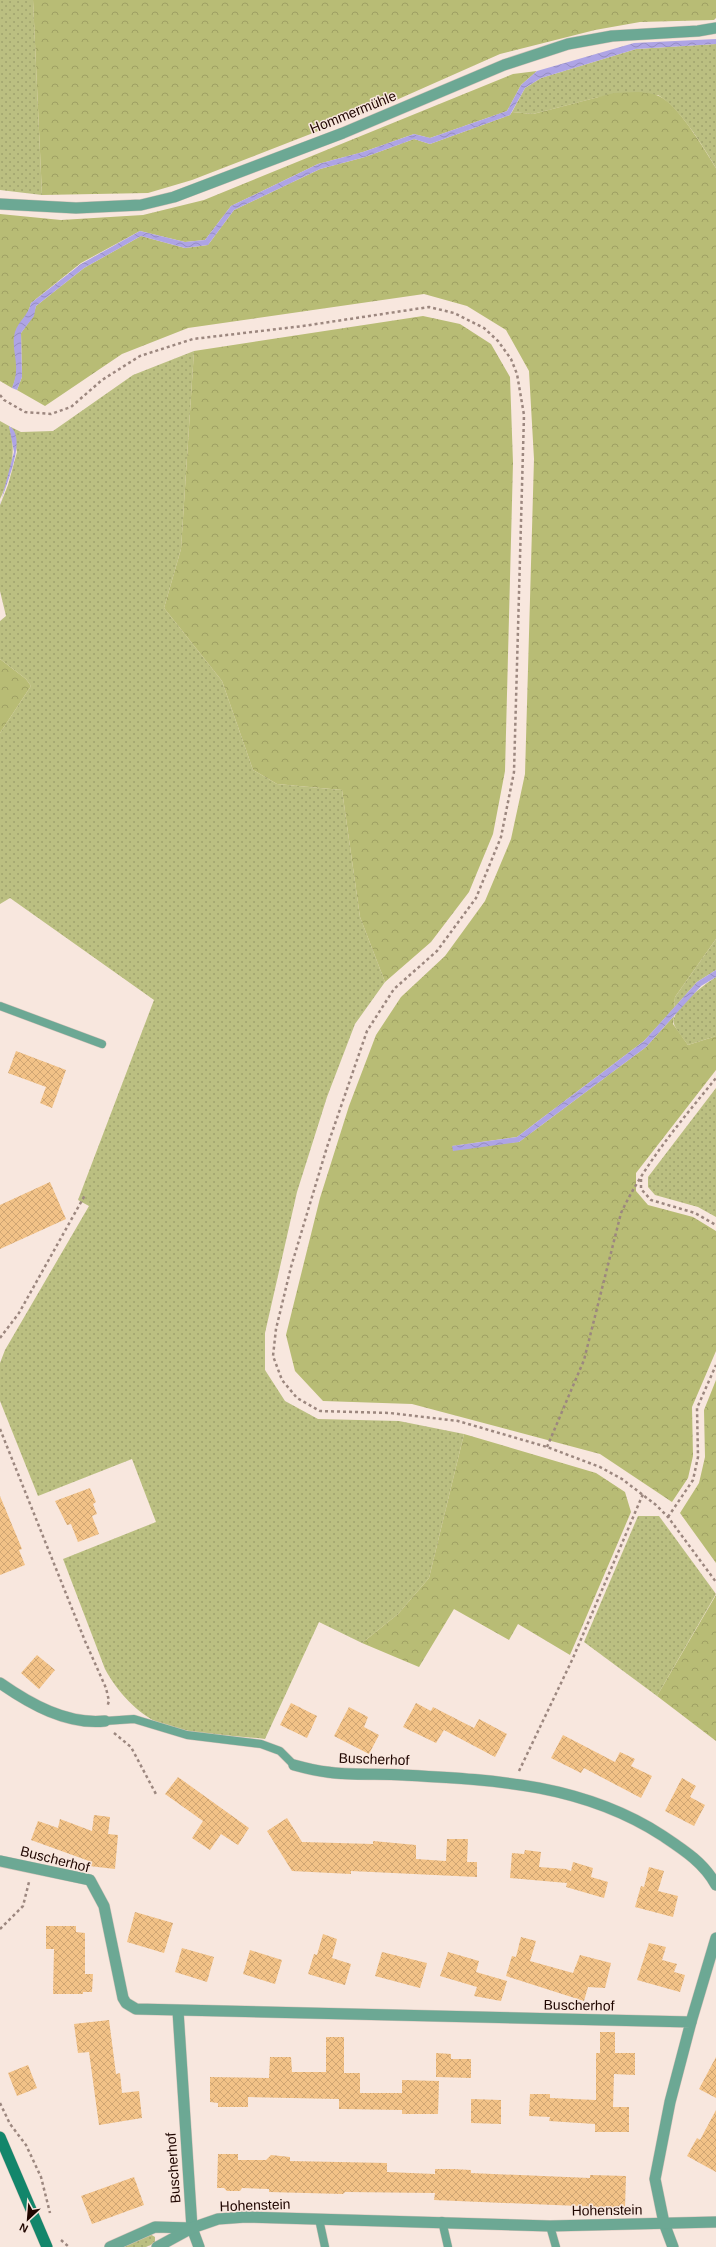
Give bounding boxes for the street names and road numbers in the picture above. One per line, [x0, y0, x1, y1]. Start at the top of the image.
street label: Hommermühle [307, 87, 399, 137]
street label: Buscherhof [338, 1750, 410, 1768]
street label: Buscherhof [19, 1843, 91, 1875]
street label: Buscherhof [543, 1996, 615, 2014]
street label: Buscherhof [163, 2132, 183, 2204]
street label: Hohenstein [219, 2196, 291, 2214]
street label: Hohenstein [571, 2201, 643, 2219]

